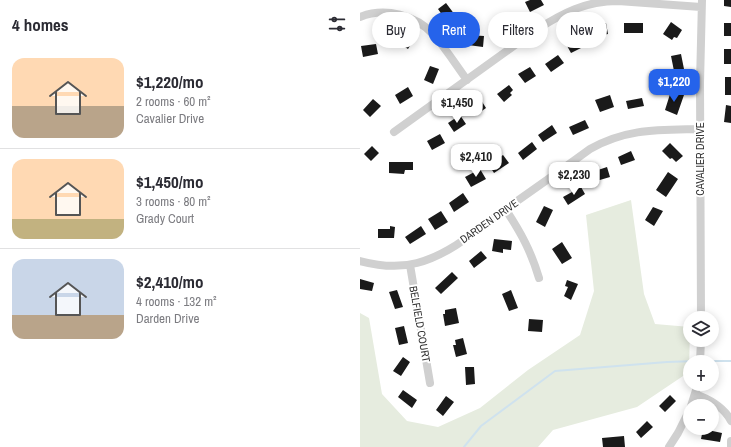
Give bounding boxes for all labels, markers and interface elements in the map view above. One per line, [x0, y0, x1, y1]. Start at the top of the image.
chip: Buy [372, 12, 420, 48]
chip: Rent [428, 12, 480, 48]
chip: Filters [488, 12, 548, 48]
chip: New [556, 12, 607, 48]
text: 4 homes [12, 13, 69, 36]
icon: filters [326, 13, 348, 35]
pin: $1,220 [641, 69, 707, 103]
text: $1,220/mo [136, 70, 203, 93]
text: $1,220 [658, 73, 690, 90]
icon: home [44, 74, 92, 122]
pin: $1,450 [424, 90, 490, 124]
text: 2 rooms · 60 m² [136, 93, 211, 110]
text: $1,450 [441, 94, 473, 111]
text: Cavalier Drive [136, 110, 204, 127]
street label: CAVALIER DRIVE [693, 122, 707, 196]
pin: $2,410 [443, 144, 509, 178]
text: $2,410 [460, 148, 492, 165]
pin: $2,230 [541, 162, 607, 196]
text: $2,230 [558, 166, 590, 183]
text: $1,450/mo [136, 170, 203, 193]
icon: home [44, 175, 92, 223]
text: 3 rooms · 80 m² [136, 193, 211, 210]
street label: DARDEN DRIVE [457, 196, 521, 246]
text: Grady Court [136, 210, 194, 227]
text: $2,410/mo [136, 270, 203, 293]
icon: home [44, 275, 92, 323]
street label: BELFIELD COURT [406, 285, 434, 364]
text: 4 rooms · 132 m² [136, 293, 217, 310]
text: Darden Drive [136, 310, 199, 327]
map controls [683, 311, 719, 435]
button: layers [683, 311, 719, 347]
button: + [683, 355, 719, 391]
button: − [683, 399, 719, 435]

